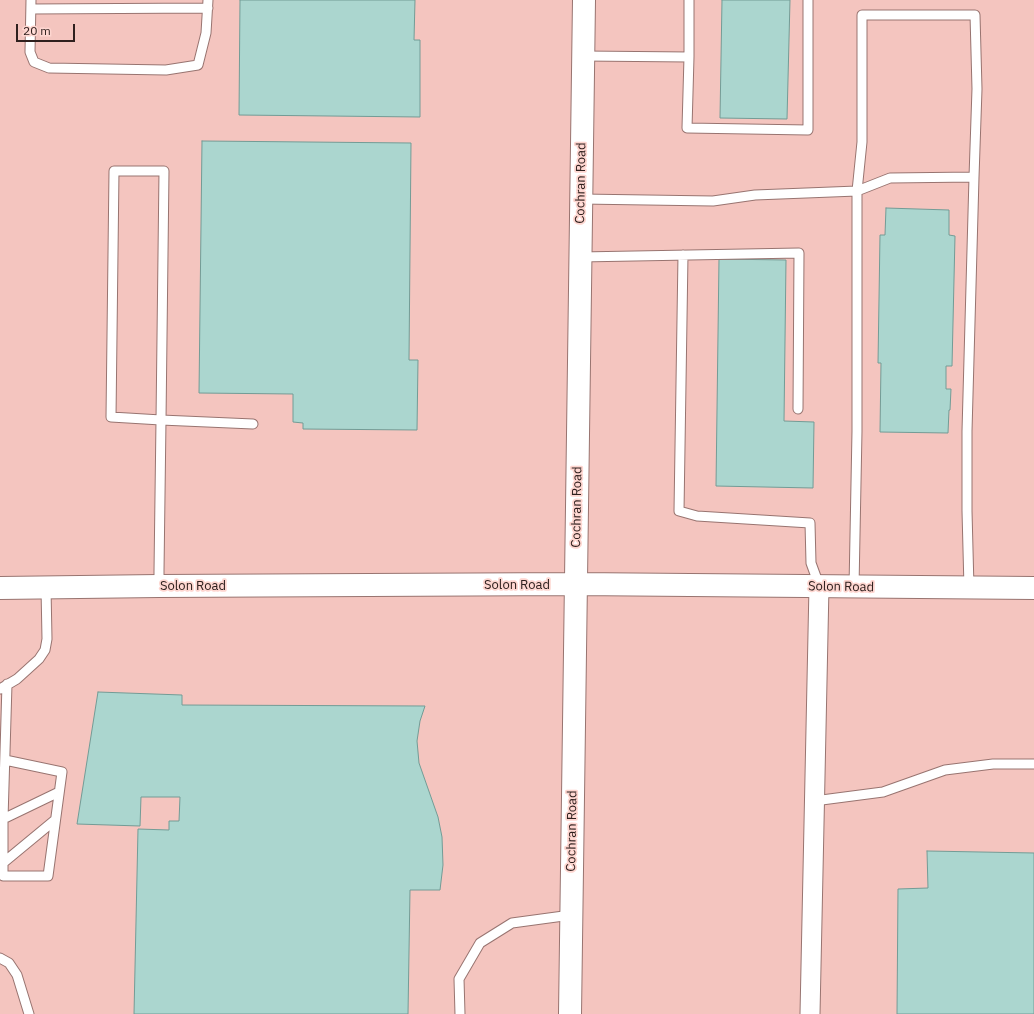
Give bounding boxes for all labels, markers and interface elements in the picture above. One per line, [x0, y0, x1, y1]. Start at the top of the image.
scale bar [18, 16, 77, 42]
text: 20 m [23, 23, 51, 38]
street label: Cochran Road [572, 142, 590, 224]
street label: Cochran Road [568, 466, 586, 548]
street label: Solon Road [484, 577, 550, 593]
street label: Solon Road [160, 578, 226, 594]
street label: Solon Road [808, 579, 874, 595]
street label: Cochran Road [563, 790, 581, 872]

